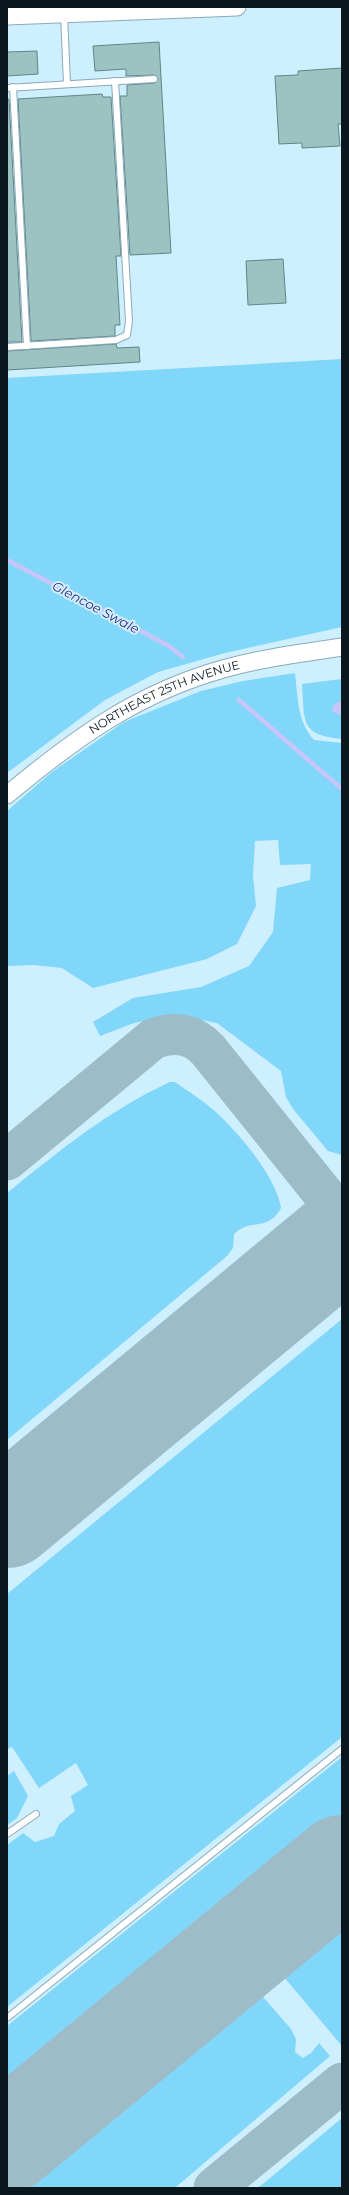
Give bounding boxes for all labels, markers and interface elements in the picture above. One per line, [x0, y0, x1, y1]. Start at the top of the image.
water label: Glencoe Swale [50, 577, 142, 637]
street label: NORTHEAST 25TH AVENUE [86, 657, 241, 737]

